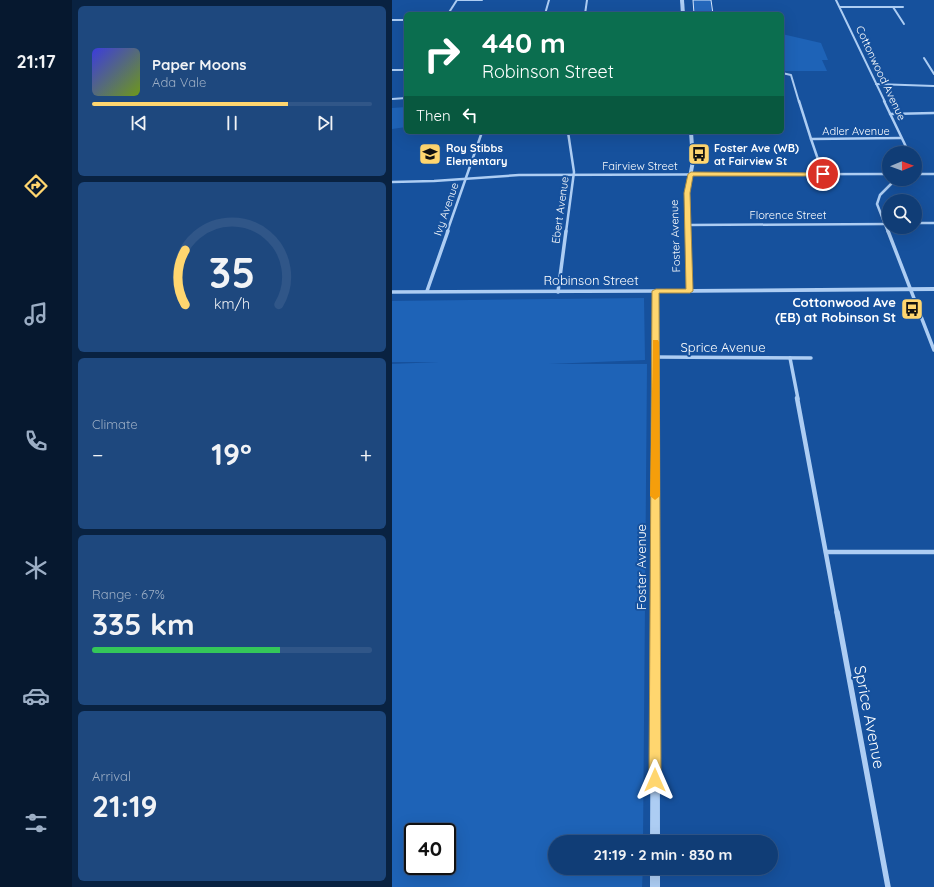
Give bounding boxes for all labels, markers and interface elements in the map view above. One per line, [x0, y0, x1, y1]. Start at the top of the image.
street label: Cottonwood Avenue [853, 23, 909, 123]
text: 440 m [482, 25, 566, 60]
icon: right [416, 28, 468, 80]
text: 21:17 [16, 50, 56, 73]
text: Paper Moons [152, 55, 247, 74]
text: Robinson Street [482, 60, 614, 83]
text: Ada Vale [152, 74, 206, 90]
icon: left [459, 104, 481, 126]
text: Then [416, 106, 451, 125]
icon: previous [128, 112, 150, 134]
icon: pause [221, 112, 243, 134]
icon: next [314, 112, 336, 134]
street label: Adler Avenue [822, 124, 890, 138]
school or university icon: Roy Stibbs Elementary [417, 141, 443, 167]
place label: Roy Stibbs Elementary [446, 141, 507, 168]
bus stop icon: Foster Ave (WB) at Fairview St [686, 141, 712, 167]
place label: Foster Ave (WB) at Fairview St [714, 141, 799, 168]
north arrow [882, 146, 922, 186]
map controls [882, 146, 922, 234]
pin [806, 157, 840, 191]
street label: Fairview Street [602, 159, 678, 173]
icon: arrive [812, 163, 834, 185]
icon: directions [22, 172, 50, 200]
street label: Ebert Avenue [548, 175, 572, 245]
street label: Ivy Avenue [430, 181, 462, 237]
button: search [882, 194, 922, 234]
street label: Foster Avenue [667, 199, 683, 273]
street label: Florence Street [750, 208, 827, 222]
text: 35 [209, 246, 255, 298]
street label: Robinson Street [543, 272, 639, 288]
place label: Cottonwood Ave (EB) at Robinson St [775, 294, 896, 325]
text: km/h [214, 295, 250, 313]
bus stop icon: Cottonwood Ave (EB) at Robinson St [899, 296, 925, 322]
icon: music [22, 300, 50, 328]
street label: Sprice Avenue [680, 339, 766, 355]
text: Climate [92, 416, 138, 432]
icon: phone [22, 427, 50, 455]
text: 19° [211, 435, 252, 473]
text: − [92, 441, 103, 469]
text: + [360, 441, 372, 469]
street label: Foster Avenue [633, 524, 649, 610]
icon: climate [22, 554, 50, 582]
text: Range · 67% [92, 586, 165, 602]
text: 335 km [92, 605, 195, 643]
street label: Sprice Avenue [850, 664, 890, 770]
icon: car [22, 682, 50, 710]
position arrow [634, 759, 676, 801]
text: Arrival [92, 768, 131, 784]
text: 21:19 [92, 787, 158, 825]
icon: filters [22, 809, 50, 837]
speed limit sign: 40 [404, 823, 456, 875]
text: 21:19 · 2 min · 830 m [594, 845, 732, 864]

